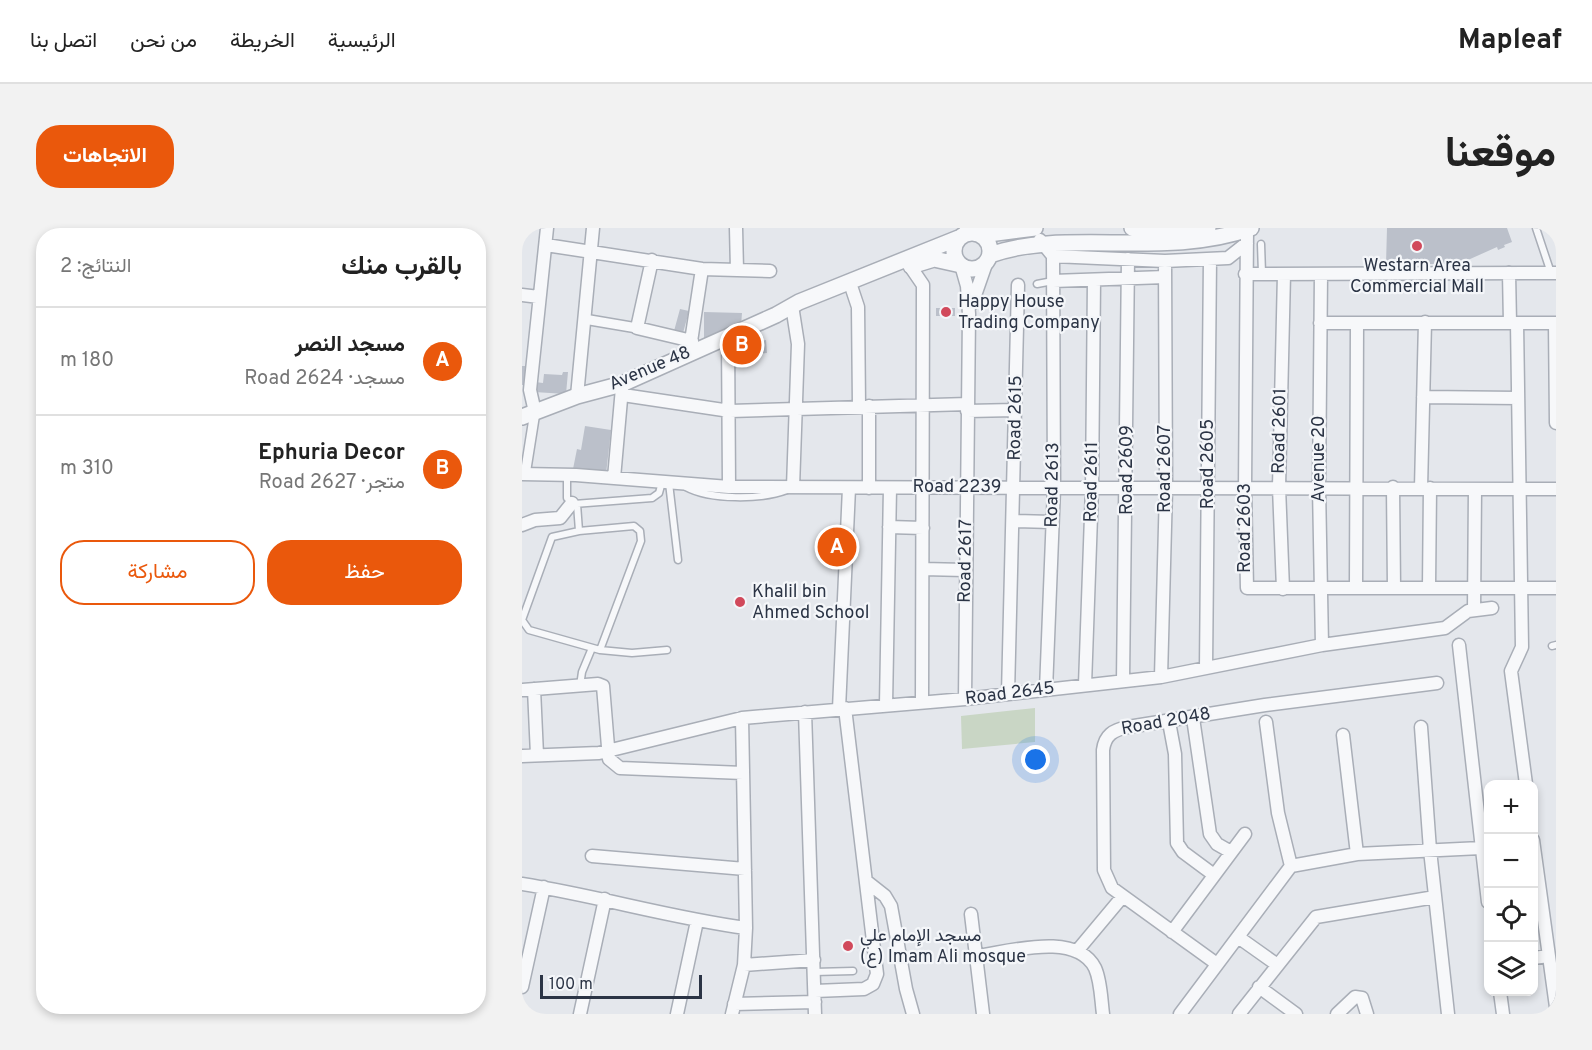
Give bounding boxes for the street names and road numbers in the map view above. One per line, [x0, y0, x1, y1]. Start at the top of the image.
street label: Avenue 48 [606, 341, 694, 397]
street label: Road 2615 [1004, 375, 1028, 461]
street label: Road 2601 [1268, 388, 1292, 474]
street label: Avenue 20 [1308, 416, 1331, 502]
street label: Road 2605 [1197, 419, 1220, 509]
street label: Road 2609 [1116, 425, 1139, 515]
street label: Road 2607 [1154, 425, 1177, 513]
street label: Road 2611 [1080, 441, 1104, 523]
street label: Road 2613 [1041, 442, 1065, 528]
street label: Road 2239 [912, 476, 1002, 499]
street label: Road 2603 [1234, 483, 1257, 573]
street label: Road 2617 [954, 519, 978, 603]
street label: Road 2645 [964, 677, 1056, 711]
street label: Road 2048 [1119, 703, 1213, 741]

